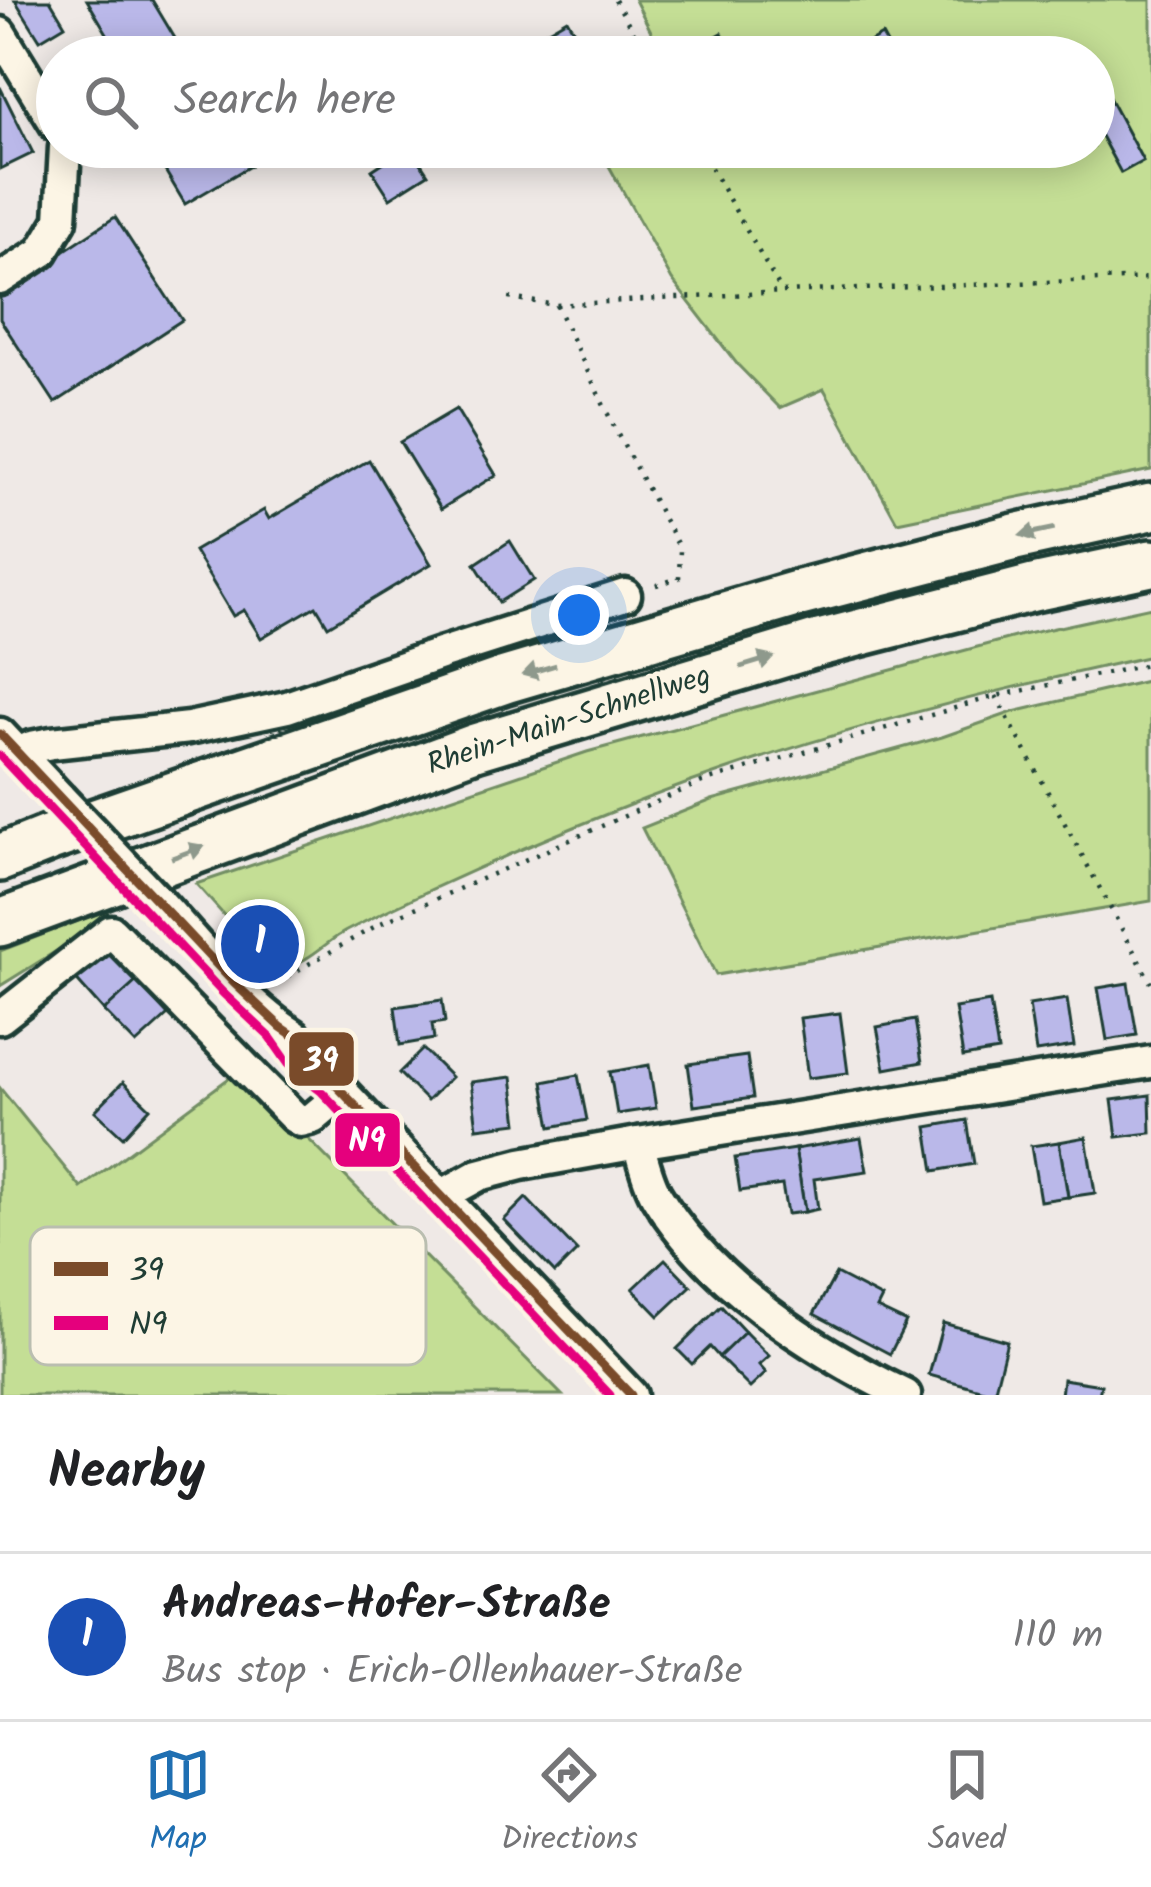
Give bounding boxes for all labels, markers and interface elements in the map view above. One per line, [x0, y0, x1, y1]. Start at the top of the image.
search box [36, 36, 1115, 168]
text: Search here [174, 66, 396, 138]
icon: search [78, 69, 144, 135]
one-way arrow [1017, 523, 1055, 542]
your location [549, 585, 609, 645]
street label: Rhein-Main-Schnellweg [421, 652, 717, 790]
one-way arrow [739, 652, 776, 670]
one-way arrow [521, 662, 557, 680]
one-way arrow [170, 841, 206, 860]
pin: 1 [221, 899, 299, 989]
line badge: 39 [287, 1030, 356, 1088]
text: 39 [303, 1036, 339, 1089]
line badge: N9 [333, 1111, 402, 1169]
text: N9 [348, 1116, 386, 1169]
legend [30, 1227, 426, 1365]
text: 39 [129, 1246, 164, 1299]
text: N9 [129, 1300, 167, 1353]
text: Nearby [48, 1433, 205, 1514]
text: Andreas-Hofer-Straße [162, 1570, 610, 1642]
text: 1 [81, 1606, 93, 1668]
text: 110 m [1012, 1606, 1103, 1668]
text: Bus stop · Erich-Ollenhauer-Straße [162, 1642, 743, 1704]
tab: Map [145, 1742, 211, 1867]
tab: Directions [501, 1742, 638, 1867]
tab: Saved [928, 1742, 1006, 1867]

